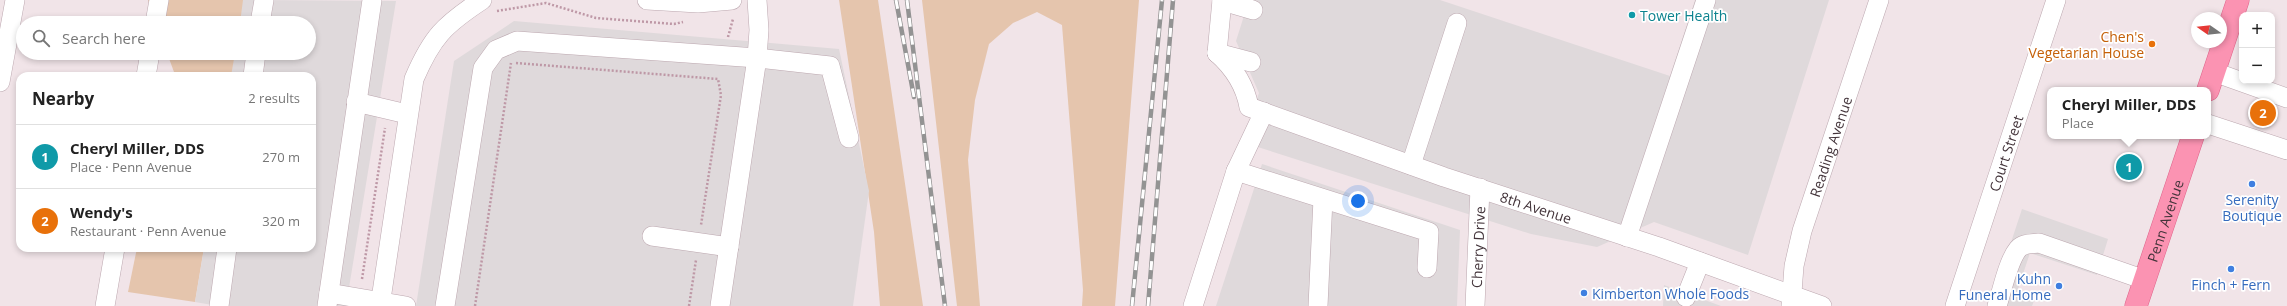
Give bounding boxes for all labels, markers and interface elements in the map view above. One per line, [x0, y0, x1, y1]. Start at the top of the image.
place label: Tower Health [1640, 6, 1727, 25]
marker: Tower Health [1627, 10, 1637, 20]
north arrow [2191, 12, 2227, 48]
map controls [2239, 12, 2275, 84]
button: + [2239, 12, 2275, 48]
search box [16, 16, 316, 60]
icon: search [30, 27, 52, 49]
place label: Chen's Vegetarian House [2028, 27, 2144, 62]
text: Search here [62, 28, 146, 48]
marker: Chen's Vegetarian House [2147, 39, 2157, 49]
button: − [2239, 48, 2275, 84]
text: Nearby [32, 87, 94, 110]
popup [2047, 87, 2211, 139]
text: 2 results [248, 89, 300, 107]
street label: Reading Avenue [1805, 94, 1856, 199]
text: Cheryl Miller, DDS [2062, 94, 2196, 114]
pin: 2 [2250, 98, 2276, 128]
street label: Court Street [1984, 112, 2027, 194]
text: Place [2062, 114, 2094, 132]
text: Cheryl Miller, DDS [70, 138, 204, 158]
text: 1 [41, 148, 49, 166]
text: 270 m [262, 148, 300, 166]
pin: 1 [2116, 152, 2142, 182]
text: Place · Penn Avenue [70, 158, 192, 176]
street label: Penn Avenue [2142, 177, 2187, 264]
marker: Serenity Boutique [2247, 179, 2257, 189]
street label: 8th Avenue [1498, 186, 1574, 228]
place label: Serenity Boutique [2222, 190, 2282, 225]
your location [1348, 191, 1368, 211]
text: Wendy's [70, 202, 133, 222]
street label: Cherry Drive [1466, 206, 1489, 288]
text: 2 [41, 212, 49, 230]
text: 320 m [262, 212, 300, 230]
text: Restaurant · Penn Avenue [70, 222, 226, 240]
marker: Finch + Fern [2226, 264, 2236, 274]
place label: Kuhn Funeral Home [1959, 269, 2051, 304]
place label: Finch + Fern [2191, 275, 2271, 294]
marker: Kuhn Funeral Home [2054, 281, 2064, 291]
place label: Kimberton Whole Foods [1592, 284, 1749, 303]
marker: Kimberton Whole Foods [1579, 288, 1589, 298]

